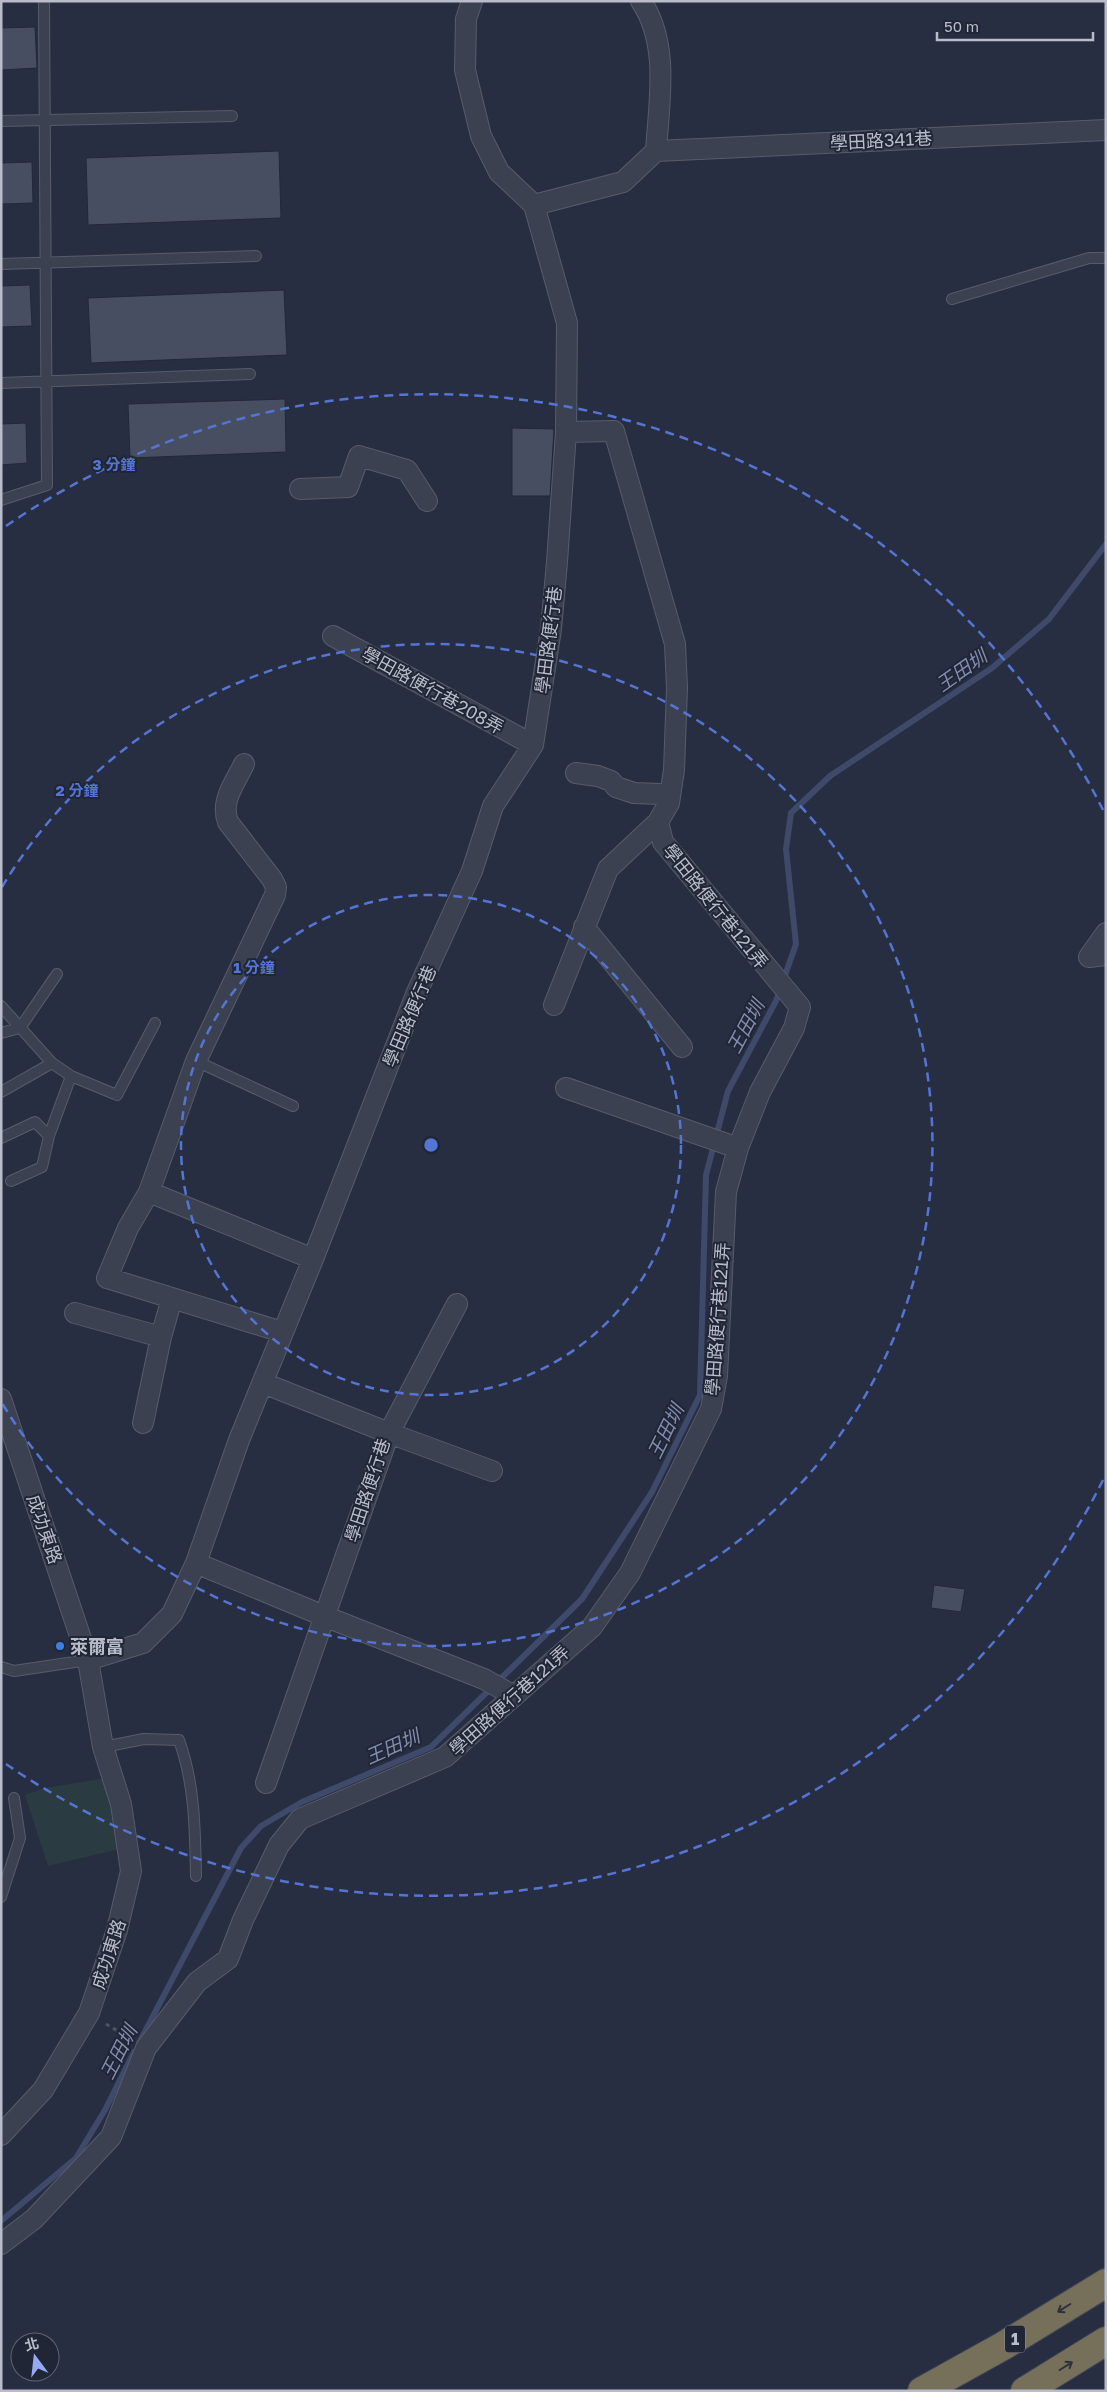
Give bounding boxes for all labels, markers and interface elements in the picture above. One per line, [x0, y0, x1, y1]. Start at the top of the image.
scale bar [937, 10, 1093, 42]
text: 50 m [944, 17, 979, 35]
street label: 學田路341巷 [829, 126, 933, 154]
text: 3 分鐘 [93, 455, 135, 473]
street label: 學田路便行巷 [531, 585, 565, 695]
street label: 學田路便行巷208弄 [358, 642, 508, 738]
water label: 王田圳 [931, 643, 993, 696]
text: 2 分鐘 [56, 781, 98, 799]
street label: 學田路便行巷121弄 [659, 839, 773, 973]
text: 1 分鐘 [233, 958, 275, 976]
street label: 學田路便行巷 [378, 962, 440, 1070]
water label: 王田圳 [721, 993, 770, 1057]
centre of rings [422, 1136, 440, 1154]
street label: 學田路便行巷121弄 [701, 1241, 733, 1397]
water label: 王田圳 [642, 1398, 689, 1462]
street label: 學田路便行巷 [340, 1435, 394, 1545]
street label: 成功東路 [23, 1491, 67, 1567]
place label: 萊爾富 [70, 1635, 124, 1657]
marker: 萊爾富 [54, 1640, 66, 1652]
street label: 學田路便行巷121弄 [444, 1640, 574, 1760]
water label: 王田圳 [361, 1723, 425, 1768]
street label: 成功東路 [86, 1916, 130, 1992]
water label: 王田圳 [95, 2019, 143, 2083]
one-way arrow [1058, 2304, 1072, 2314]
road number: 1 [1005, 2326, 1025, 2352]
north arrow [10, 2332, 60, 2382]
text: 北 [23, 2334, 40, 2354]
one-way arrow [1058, 2361, 1072, 2371]

